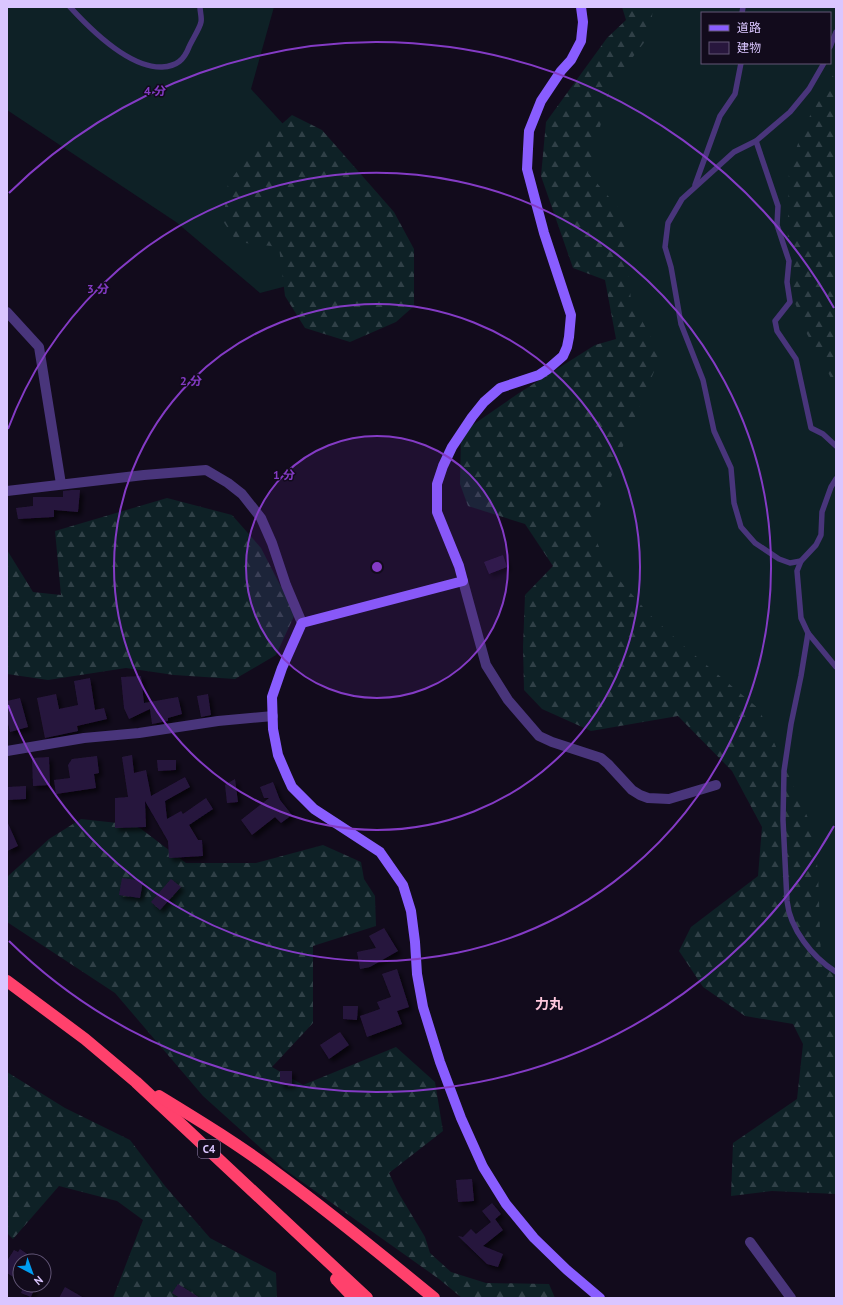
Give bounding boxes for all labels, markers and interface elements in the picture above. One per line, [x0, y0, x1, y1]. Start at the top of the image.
legend [701, 12, 831, 64]
text: 道路 [737, 20, 761, 35]
text: 建物 [737, 40, 761, 55]
text: 4 分 [144, 83, 166, 98]
text: 3 分 [87, 281, 109, 296]
text: 2 分 [180, 373, 202, 388]
text: 1 分 [273, 467, 295, 482]
centre of rings [370, 560, 384, 574]
district label: 力丸 [535, 995, 563, 1013]
road number: C4 [198, 1140, 220, 1158]
north arrow [12, 1253, 52, 1293]
text: N [31, 1273, 46, 1288]

